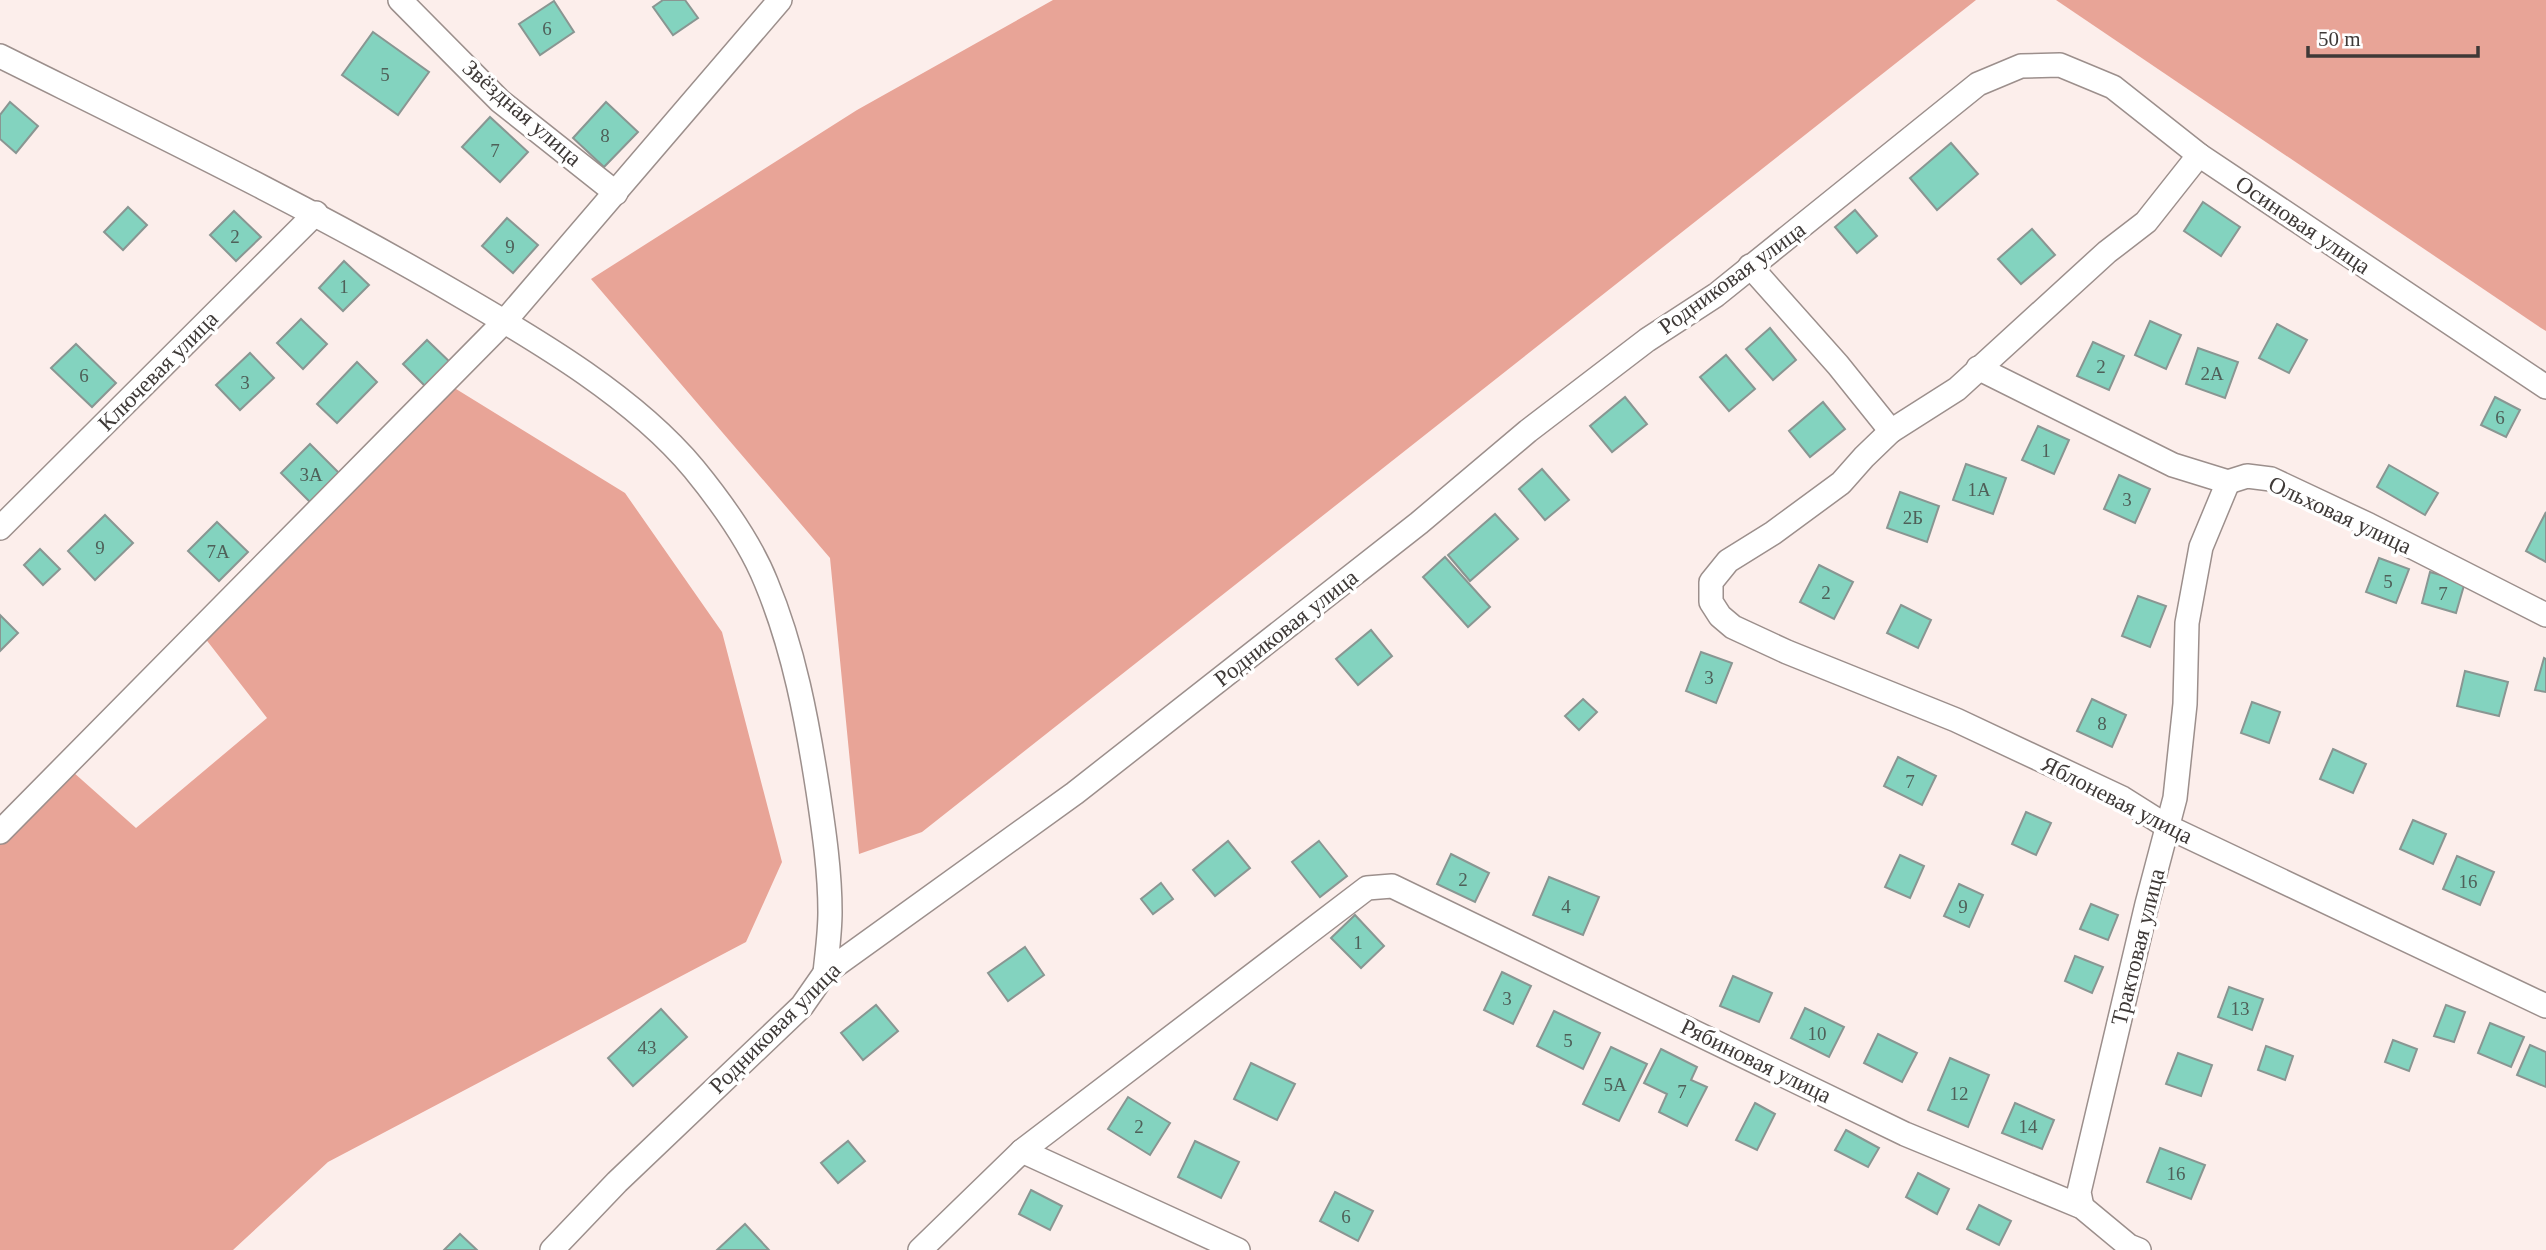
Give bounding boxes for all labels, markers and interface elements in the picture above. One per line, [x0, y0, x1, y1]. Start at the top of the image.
scale bar [2308, 14, 2478, 58]
house number: 6 [542, 18, 552, 39]
text: 50 m [2318, 27, 2361, 51]
street label: Звёздная улица [458, 55, 586, 171]
house number: 5 [380, 64, 390, 85]
house number: 8 [600, 125, 610, 146]
house number: 7 [490, 140, 500, 161]
street label: Осиновая улица [2231, 171, 2375, 279]
street label: Родниковая улица [1654, 217, 1810, 339]
house number: 2 [230, 226, 240, 247]
house number: 9 [505, 236, 515, 257]
house number: 1 [339, 276, 349, 297]
street label: Ключевая улица [93, 306, 223, 436]
house number: 2 [2096, 356, 2106, 377]
house number: 2А [2200, 363, 2224, 384]
house number: 6 [79, 365, 89, 386]
house number: 3 [240, 372, 250, 393]
house number: 6 [2495, 407, 2505, 428]
house number: 1 [2041, 440, 2051, 461]
house number: 3А [299, 464, 323, 485]
street label: Ольховая улица [2265, 471, 2415, 559]
house number: 1А [1967, 479, 1991, 500]
house number: 3 [2122, 489, 2132, 510]
house number: 2Б [1903, 507, 1923, 528]
house number: 9 [95, 537, 105, 558]
house number: 7А [206, 541, 230, 562]
street label: Родниковая улица [1209, 564, 1363, 692]
house number: 5 [2383, 571, 2393, 592]
house number: 2 [1821, 582, 1831, 603]
house number: 7 [2438, 583, 2448, 604]
house number: 3 [1704, 667, 1714, 688]
house number: 8 [2097, 713, 2107, 734]
street label: Яблоневая улица [2037, 751, 2197, 849]
house number: 7 [1905, 771, 1915, 792]
street label: Трактовая улица [2106, 866, 2170, 1028]
house number: 2 [1458, 869, 1468, 890]
house number: 16 [2459, 871, 2478, 892]
house number: 4 [1561, 896, 1571, 917]
house number: 9 [1958, 896, 1968, 917]
house number: 1 [1353, 932, 1363, 953]
street label: Родниковая улица [704, 957, 846, 1099]
house number: 3 [1502, 988, 1512, 1009]
house number: 13 [2231, 998, 2250, 1019]
street label: Рябиновая улица [1677, 1014, 1835, 1108]
house number: 10 [1808, 1023, 1827, 1044]
house number: 5 [1563, 1030, 1573, 1051]
house number: 43 [638, 1037, 657, 1058]
house number: 5А [1603, 1074, 1627, 1095]
house number: 7 [1677, 1081, 1687, 1102]
house number: 12 [1950, 1083, 1969, 1104]
house number: 2 [1134, 1116, 1144, 1137]
house number: 14 [2019, 1116, 2038, 1137]
house number: 16 [2167, 1163, 2186, 1184]
house number: 6 [1341, 1206, 1351, 1227]

